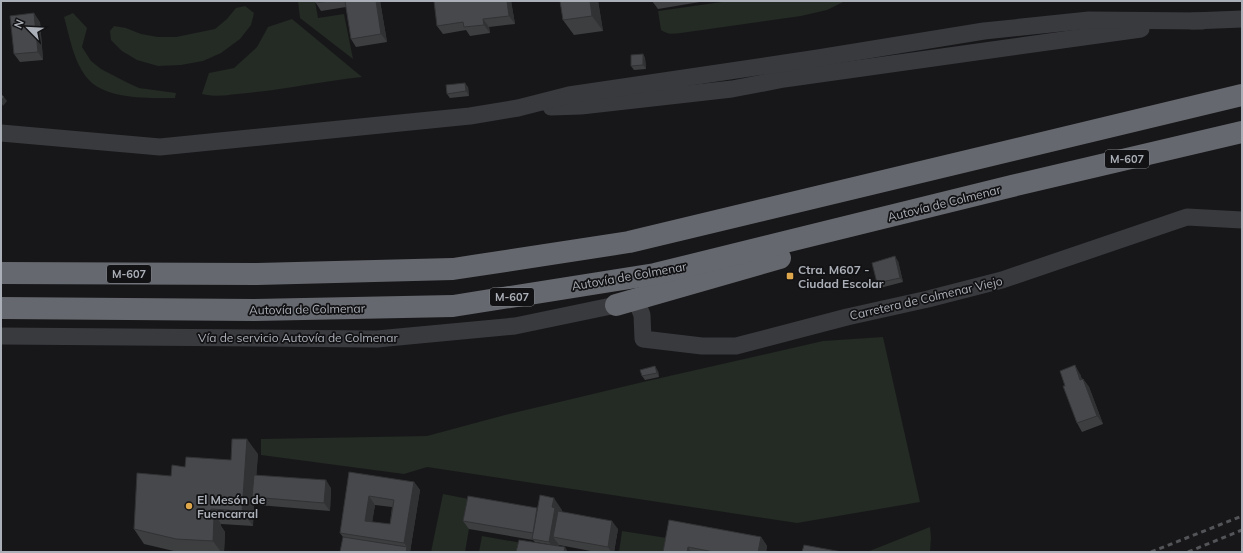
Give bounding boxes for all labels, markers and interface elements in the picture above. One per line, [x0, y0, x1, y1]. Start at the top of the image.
north arrow [8, 8, 48, 48]
text: N [11, 17, 27, 31]
road number: M-607 [1105, 150, 1149, 168]
street label: Autovía de Colmenar [886, 182, 1003, 224]
street label: Autovía de Colmenar [570, 258, 688, 293]
place label: Ctra. M607 - Ciudad Escolar [798, 262, 884, 291]
road number: M-607 [107, 265, 151, 283]
marker: Ctra. M607 - Ciudad Escolar [785, 271, 795, 281]
street label: Carretera de Colmenar Viejo [848, 273, 1004, 323]
road number: M-607 [490, 288, 534, 306]
street label: Autovía de Colmenar [249, 300, 366, 318]
street label: Vía de servicio Autovía de Colmenar [198, 330, 399, 345]
place label: El Mesón de Fuencarral [197, 492, 266, 521]
marker: El Mesón de Fuencarral [184, 501, 194, 511]

